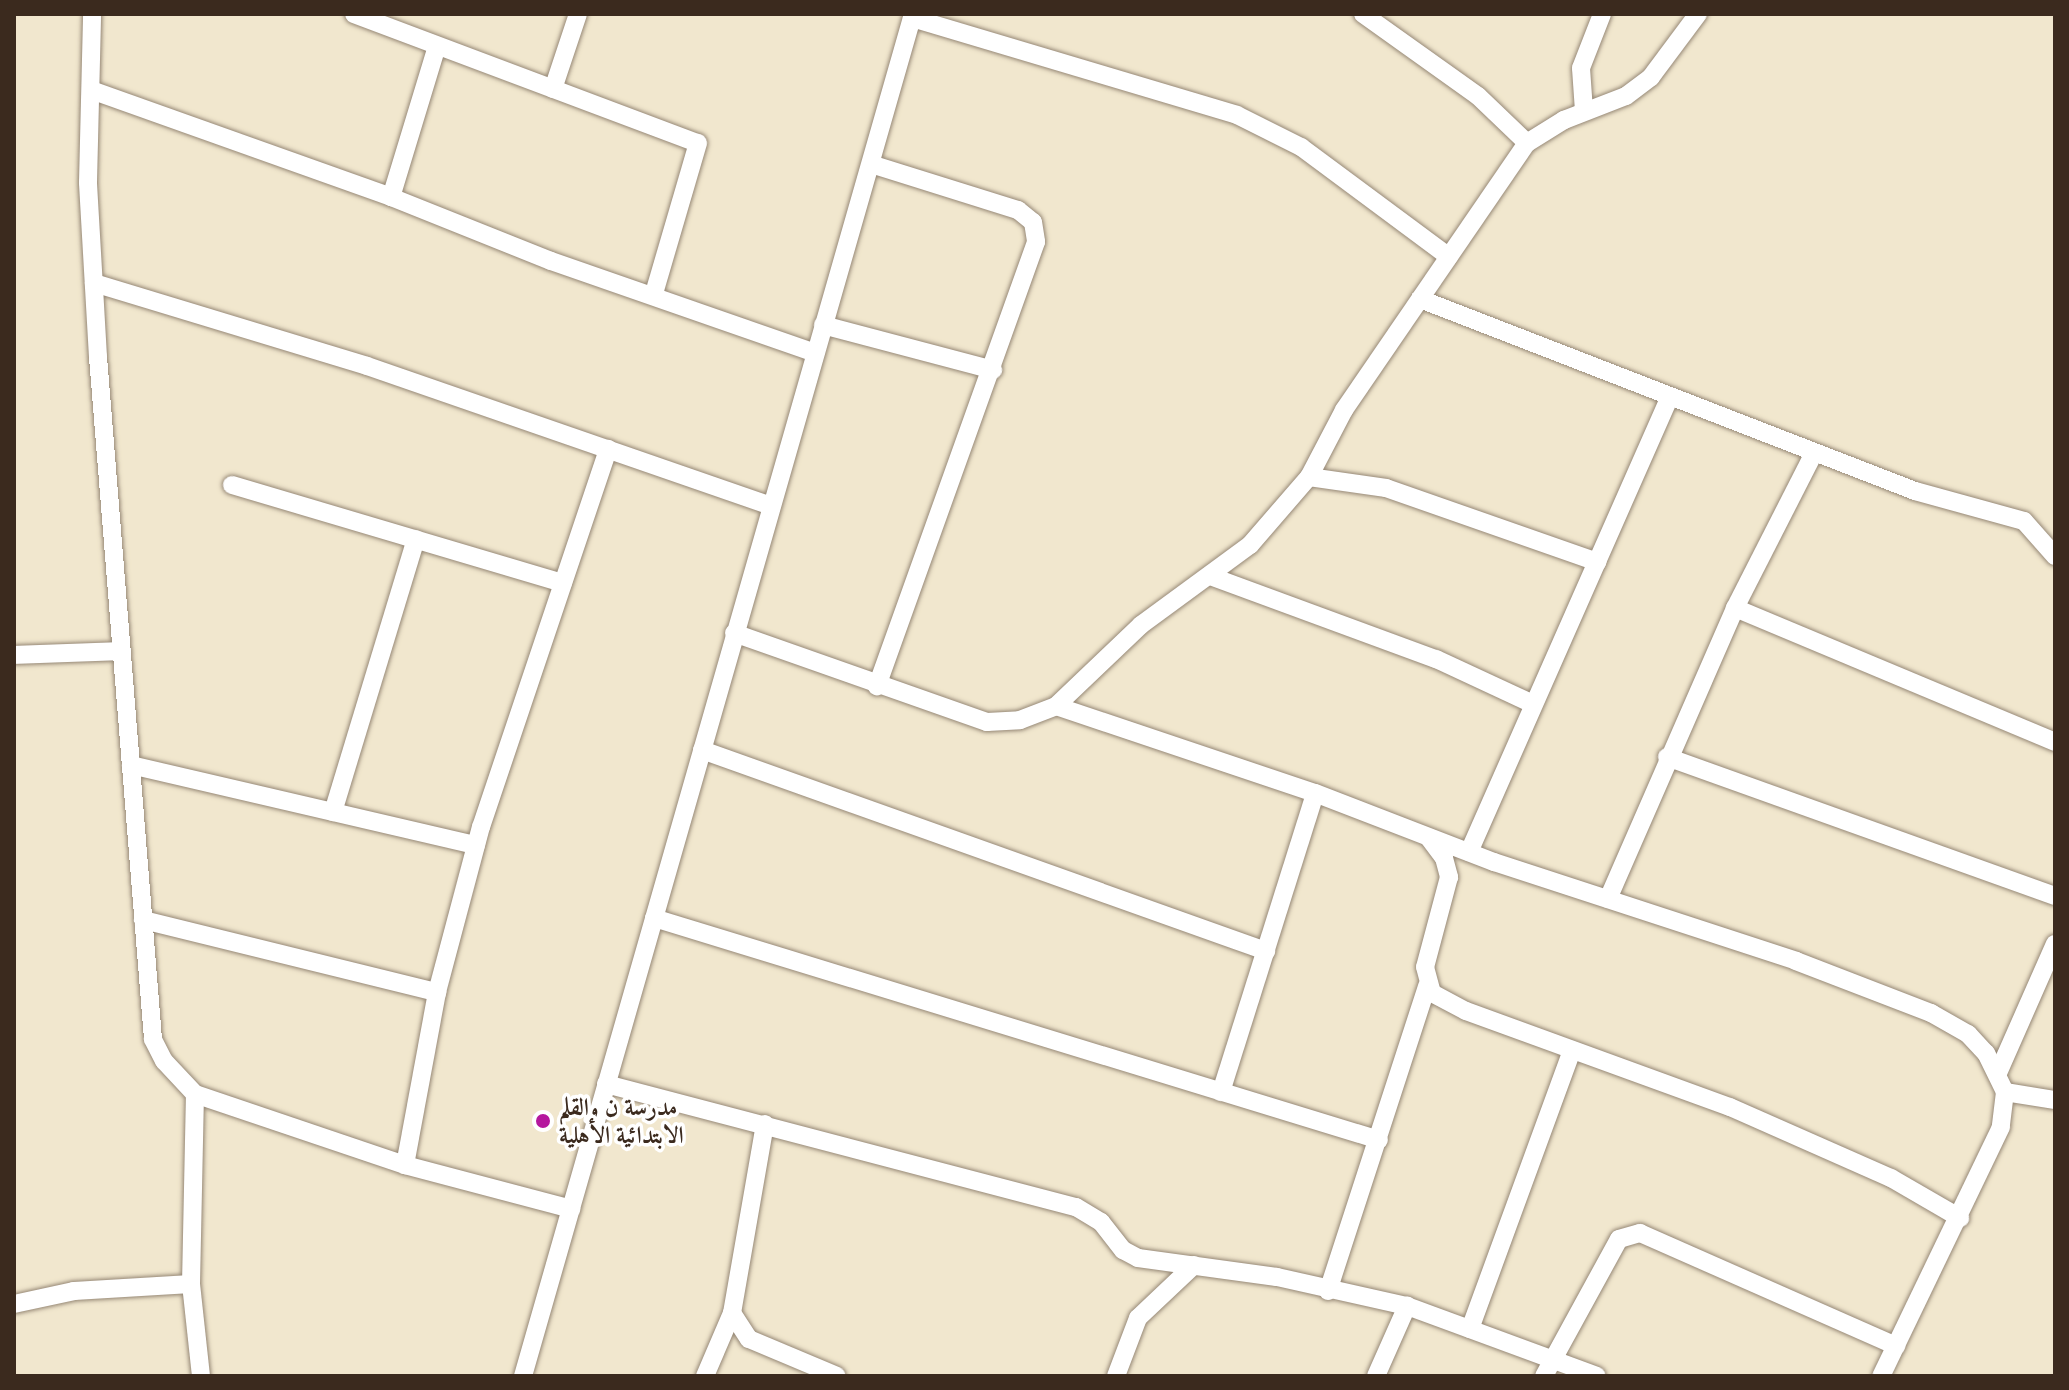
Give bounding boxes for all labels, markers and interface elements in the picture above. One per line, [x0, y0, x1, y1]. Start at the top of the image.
place label: مدرسة ن والقلم الابتدائية الأهلية [559, 1093, 684, 1149]
marker: مدرسة ن والقلم الابتدائية الأهلية [534, 1112, 552, 1130]

